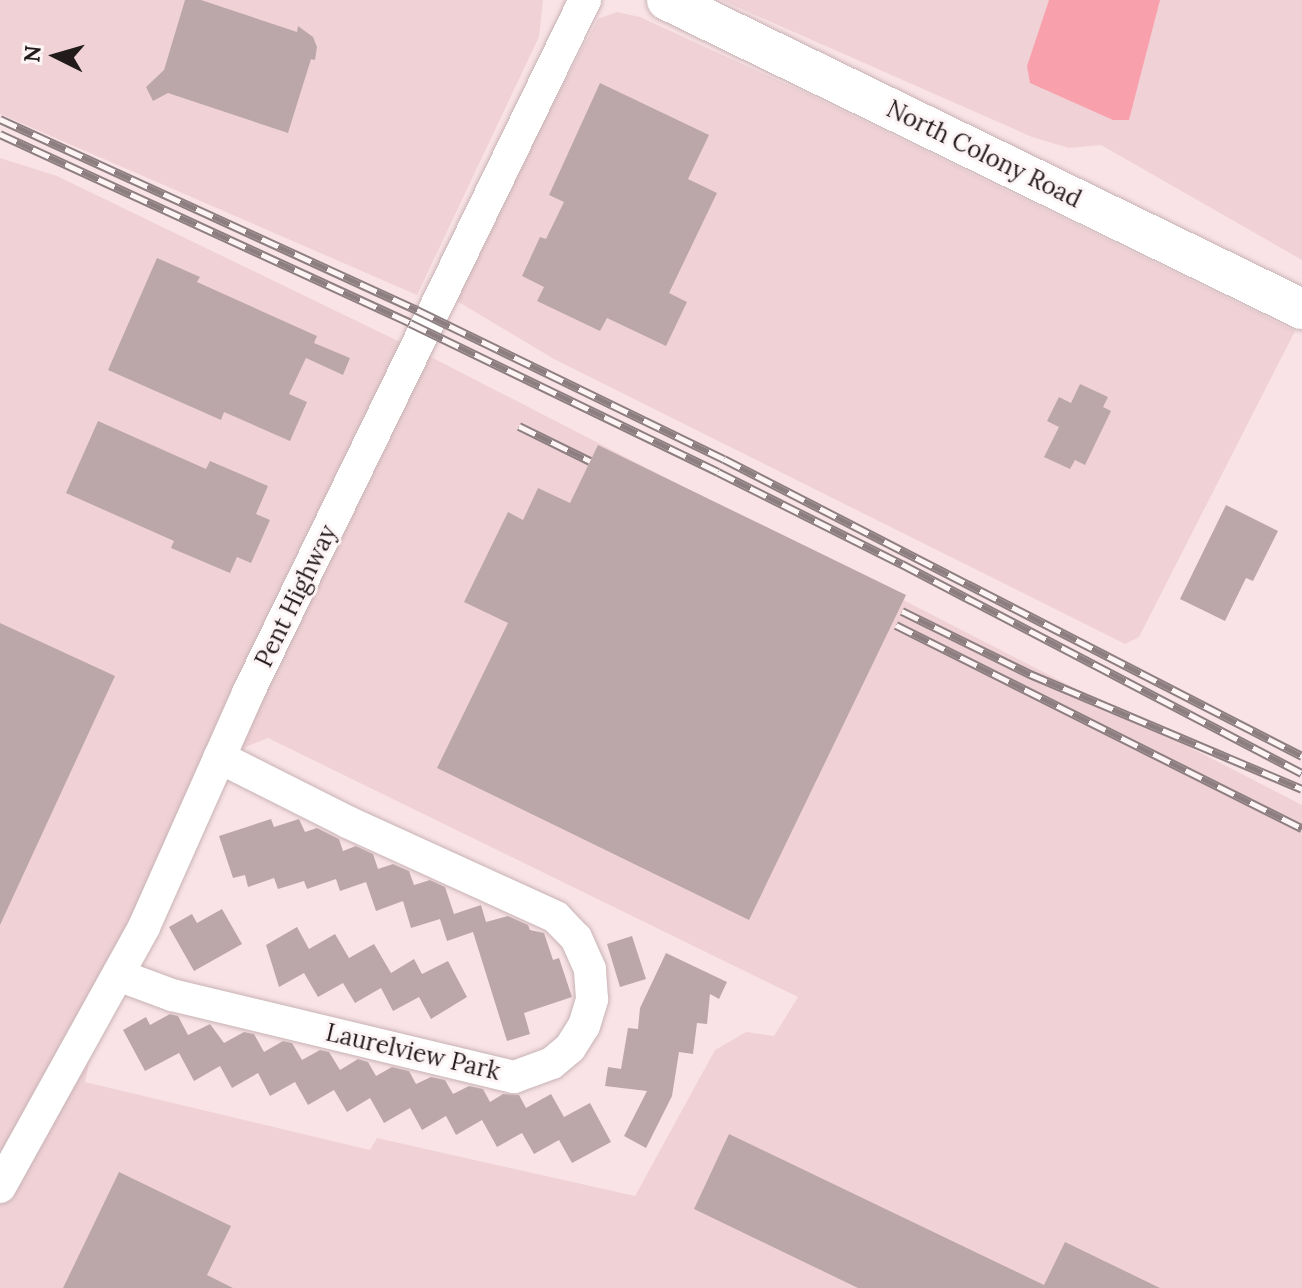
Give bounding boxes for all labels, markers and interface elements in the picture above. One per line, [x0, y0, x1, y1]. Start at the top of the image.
north arrow [16, 16, 96, 96]
text: N [17, 44, 47, 64]
street label: North Colony Road [882, 94, 1086, 214]
street label: Pent Highway [249, 520, 343, 672]
street label: Laurelview Park [323, 1018, 503, 1086]

